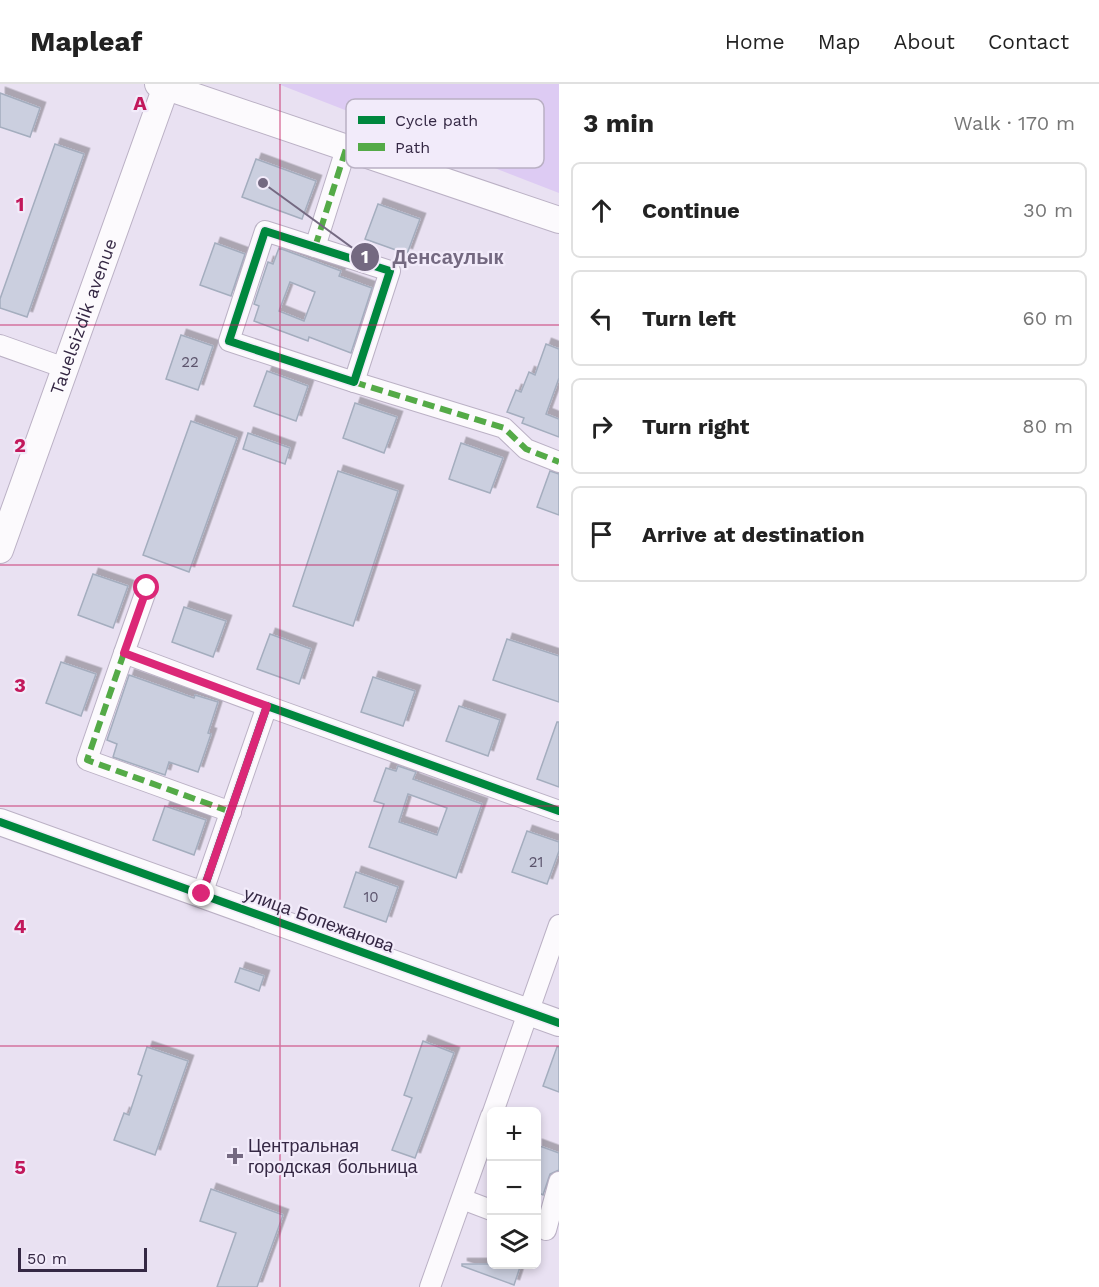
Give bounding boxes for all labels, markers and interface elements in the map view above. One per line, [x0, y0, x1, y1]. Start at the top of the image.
text: Mapleaf [30, 25, 142, 58]
text: Home [725, 29, 785, 54]
text: Map [818, 29, 861, 54]
text: About [894, 29, 955, 54]
text: Contact [988, 29, 1069, 54]
text: A [133, 91, 147, 115]
legend [346, 99, 544, 168]
text: 3 min [583, 108, 654, 138]
text: Cycle path [395, 111, 478, 130]
text: Walk · 170 m [954, 111, 1075, 135]
text: Path [395, 138, 430, 157]
text: 1 [16, 192, 24, 216]
icon: ahead [585, 194, 618, 227]
text: Continue [642, 198, 740, 223]
text: 30 m [1023, 198, 1073, 222]
street label: Tauelsizdik avenue [46, 235, 121, 397]
callout: Денсаулык [350, 238, 515, 276]
text: Денсаулык [393, 245, 504, 269]
text: 1 [361, 246, 369, 267]
icon: left [585, 302, 618, 335]
text: Turn left [642, 306, 736, 331]
text: 60 m [1023, 306, 1073, 330]
house number: 22 [181, 353, 199, 371]
icon: right [585, 410, 618, 443]
text: Turn right [642, 414, 749, 439]
text: 80 m [1022, 414, 1073, 438]
text: 2 [14, 433, 26, 457]
icon: arrive [585, 518, 618, 551]
text: Arrive at destination [642, 522, 865, 547]
route start [133, 574, 159, 600]
text: 3 [14, 673, 26, 697]
house number: 21 [529, 853, 543, 871]
route end [188, 880, 214, 906]
street label: улица Бопежанова [241, 883, 398, 957]
house number: 10 [363, 888, 379, 906]
text: 4 [14, 914, 27, 938]
map controls [487, 1107, 541, 1269]
button: + [487, 1107, 541, 1161]
place label: Центральная городская больница [248, 1135, 419, 1177]
marker: Центральная городская больница [226, 1147, 244, 1165]
text: 5 [14, 1155, 26, 1179]
button: − [487, 1161, 541, 1215]
button: layers [487, 1215, 541, 1269]
scale bar [18, 1245, 147, 1272]
text: 50 m [27, 1249, 67, 1268]

